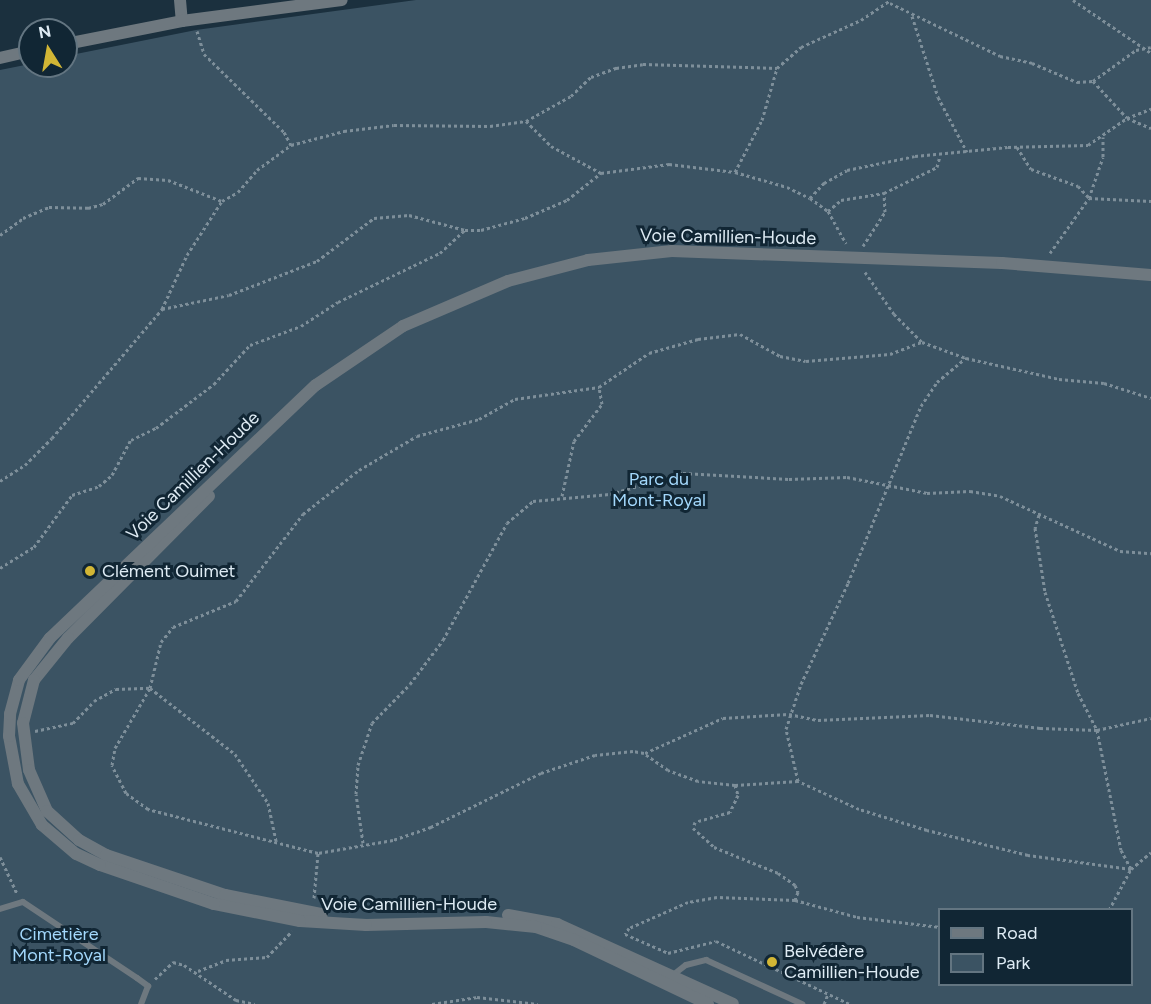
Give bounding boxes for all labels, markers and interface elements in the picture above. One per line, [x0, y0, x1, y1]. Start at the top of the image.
north arrow [18, 18, 78, 78]
text: N [37, 21, 53, 42]
street label: Voie Camillien-Houde [640, 225, 816, 249]
street label: Voie Camillien-Houde [122, 407, 264, 545]
park label: Parc du Mont-Royal [612, 469, 706, 512]
place label: Clément Ouimet [102, 560, 235, 582]
marker: Clément Ouimet [83, 564, 97, 578]
street label: Voie Camillien-Houde [321, 893, 497, 915]
legend [938, 908, 1133, 986]
text: Road [996, 922, 1037, 944]
park label: Cimetière Mont-Royal [12, 924, 106, 966]
place label: Belvédère Camillien-Houde [784, 941, 920, 984]
text: Park [996, 952, 1030, 974]
marker: Belvédère Camillien-Houde [765, 955, 779, 969]

